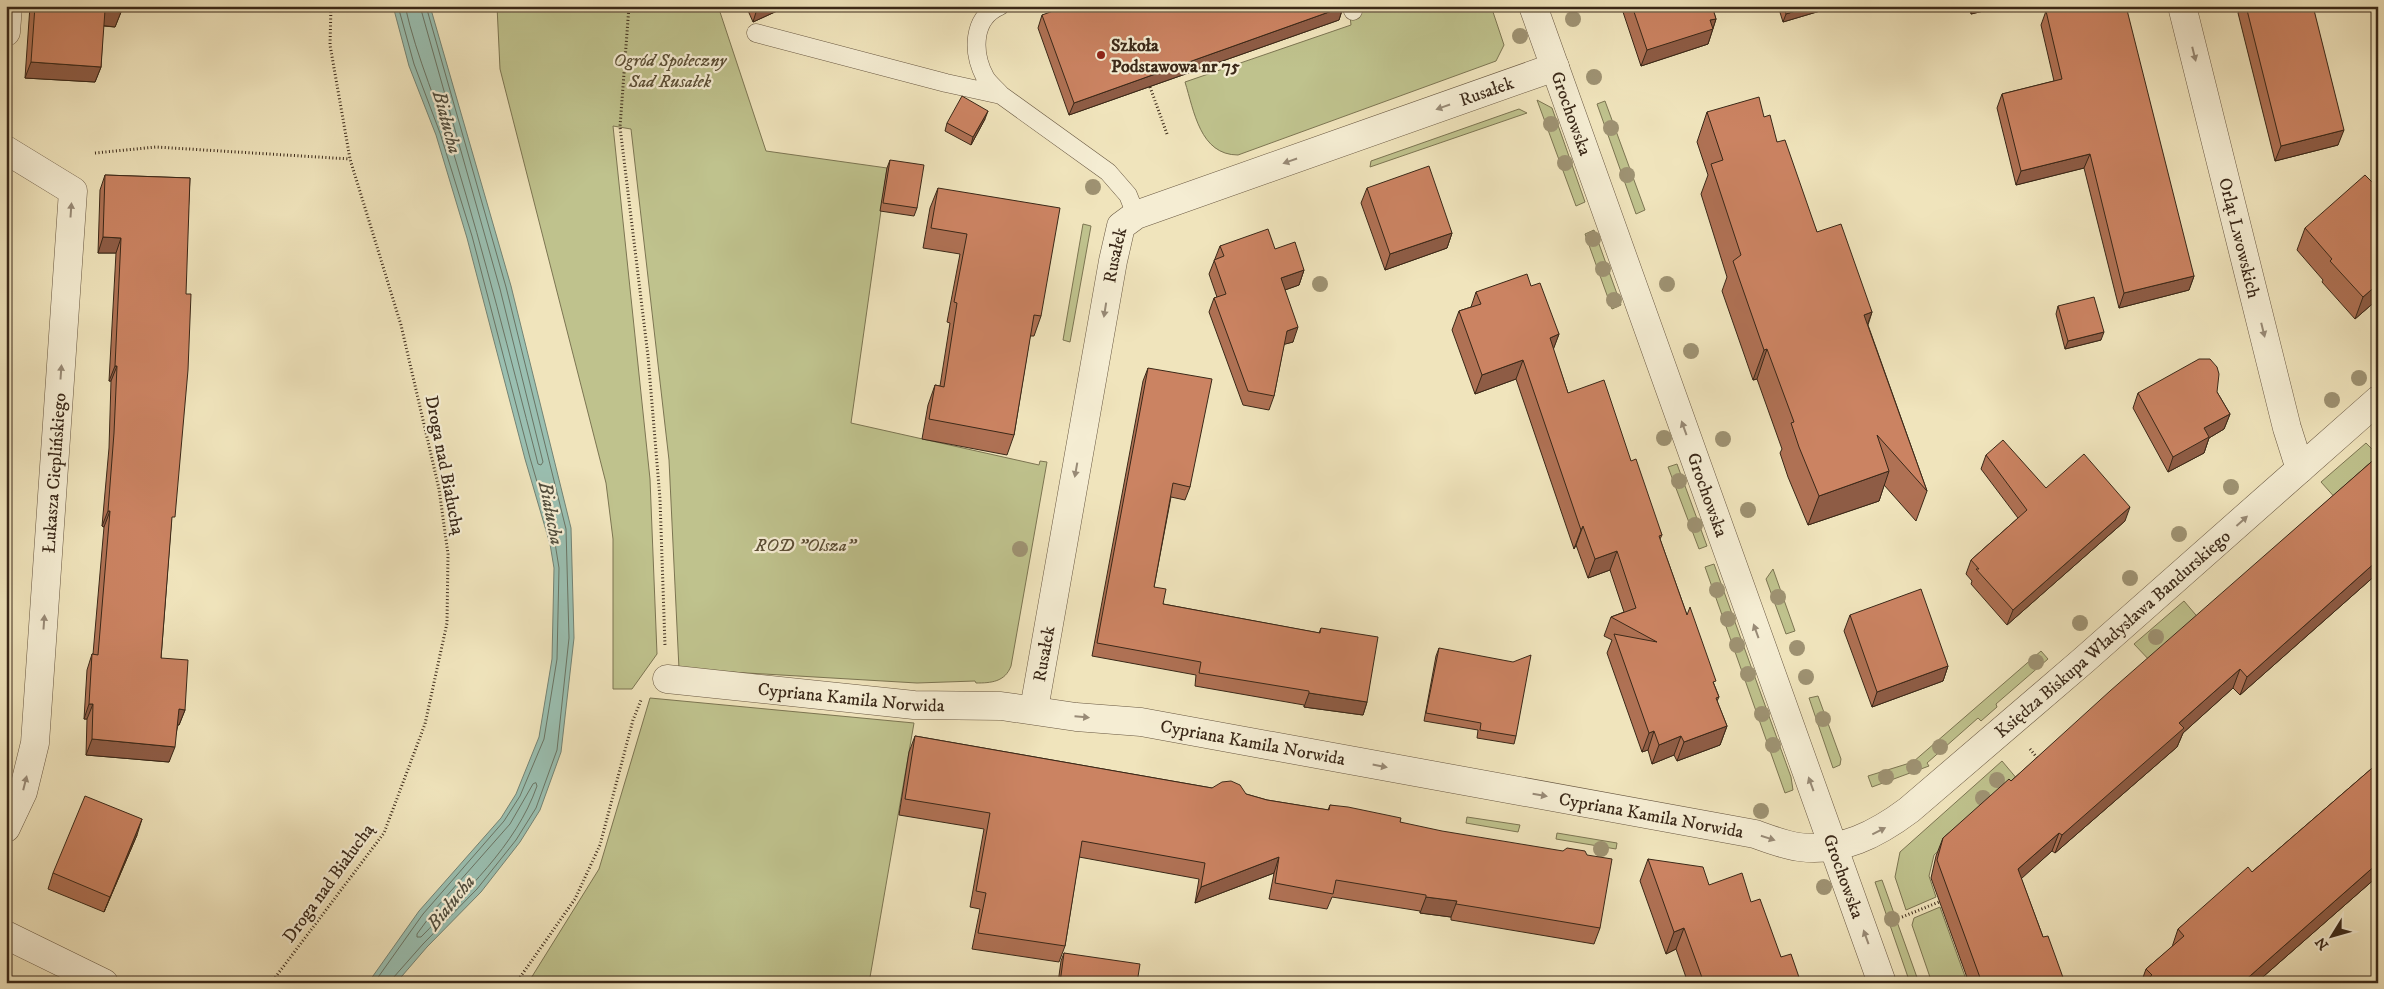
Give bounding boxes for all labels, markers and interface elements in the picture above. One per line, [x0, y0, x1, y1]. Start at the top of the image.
place label: Szkoła Podstawowa nr 75 [1111, 35, 1240, 78]
one-way arrow [2190, 46, 2198, 61]
marker: Szkoła Podstawowa nr 75 [1095, 49, 1107, 61]
park label: Ogród Społeczny Sad Rusałek [614, 50, 727, 93]
street label: Grochowska [1545, 69, 1596, 159]
street label: Rusałek [1457, 72, 1517, 112]
water label: Białucha [427, 87, 466, 156]
one-way arrow [1435, 103, 1450, 111]
one-way arrow [1282, 157, 1297, 165]
street label: Orląt Lwowskich [2213, 176, 2264, 301]
one-way arrow [68, 202, 76, 218]
street label: Rusałek [1099, 225, 1132, 285]
one-way arrow [1100, 303, 1108, 319]
one-way arrow [2259, 323, 2267, 338]
one-way arrow [57, 364, 65, 380]
street label: Łukasza Cieplińskiego [38, 392, 72, 554]
street label: Droga nad Białuchą [420, 394, 469, 538]
one-way arrow [1680, 421, 1687, 436]
street label: Grochowska [1681, 450, 1732, 541]
one-way arrow [1072, 463, 1080, 479]
water label: Białucha [533, 479, 568, 547]
one-way arrow [2235, 515, 2247, 527]
street label: Księdza Biskupa Władysława Bandurskiego [1991, 525, 2236, 743]
park label: ROD "Olsza" [754, 535, 858, 557]
one-way arrow [41, 614, 49, 630]
one-way arrow [1752, 623, 1760, 638]
street label: Rusałek [1029, 624, 1060, 684]
street label: Cypriana Kamila Norwida [757, 679, 945, 717]
one-way arrow [1074, 714, 1090, 722]
street label: Cypriana Kamila Norwida [1158, 716, 1347, 771]
one-way arrow [1372, 762, 1388, 770]
one-way arrow [21, 775, 29, 790]
one-way arrow [1807, 776, 1815, 791]
street label: Cypriana Kamila Norwida [1557, 788, 1746, 844]
one-way arrow [1532, 792, 1548, 800]
street label: Droga nad Białuchą [278, 819, 380, 947]
one-way arrow [1872, 827, 1886, 835]
street label: Grochowska [1818, 831, 1868, 922]
one-way arrow [1761, 835, 1776, 843]
water label: Białucha [421, 871, 480, 936]
north arrow [2306, 912, 2356, 962]
one-way arrow [1861, 930, 1869, 944]
text: N [2311, 933, 2333, 953]

